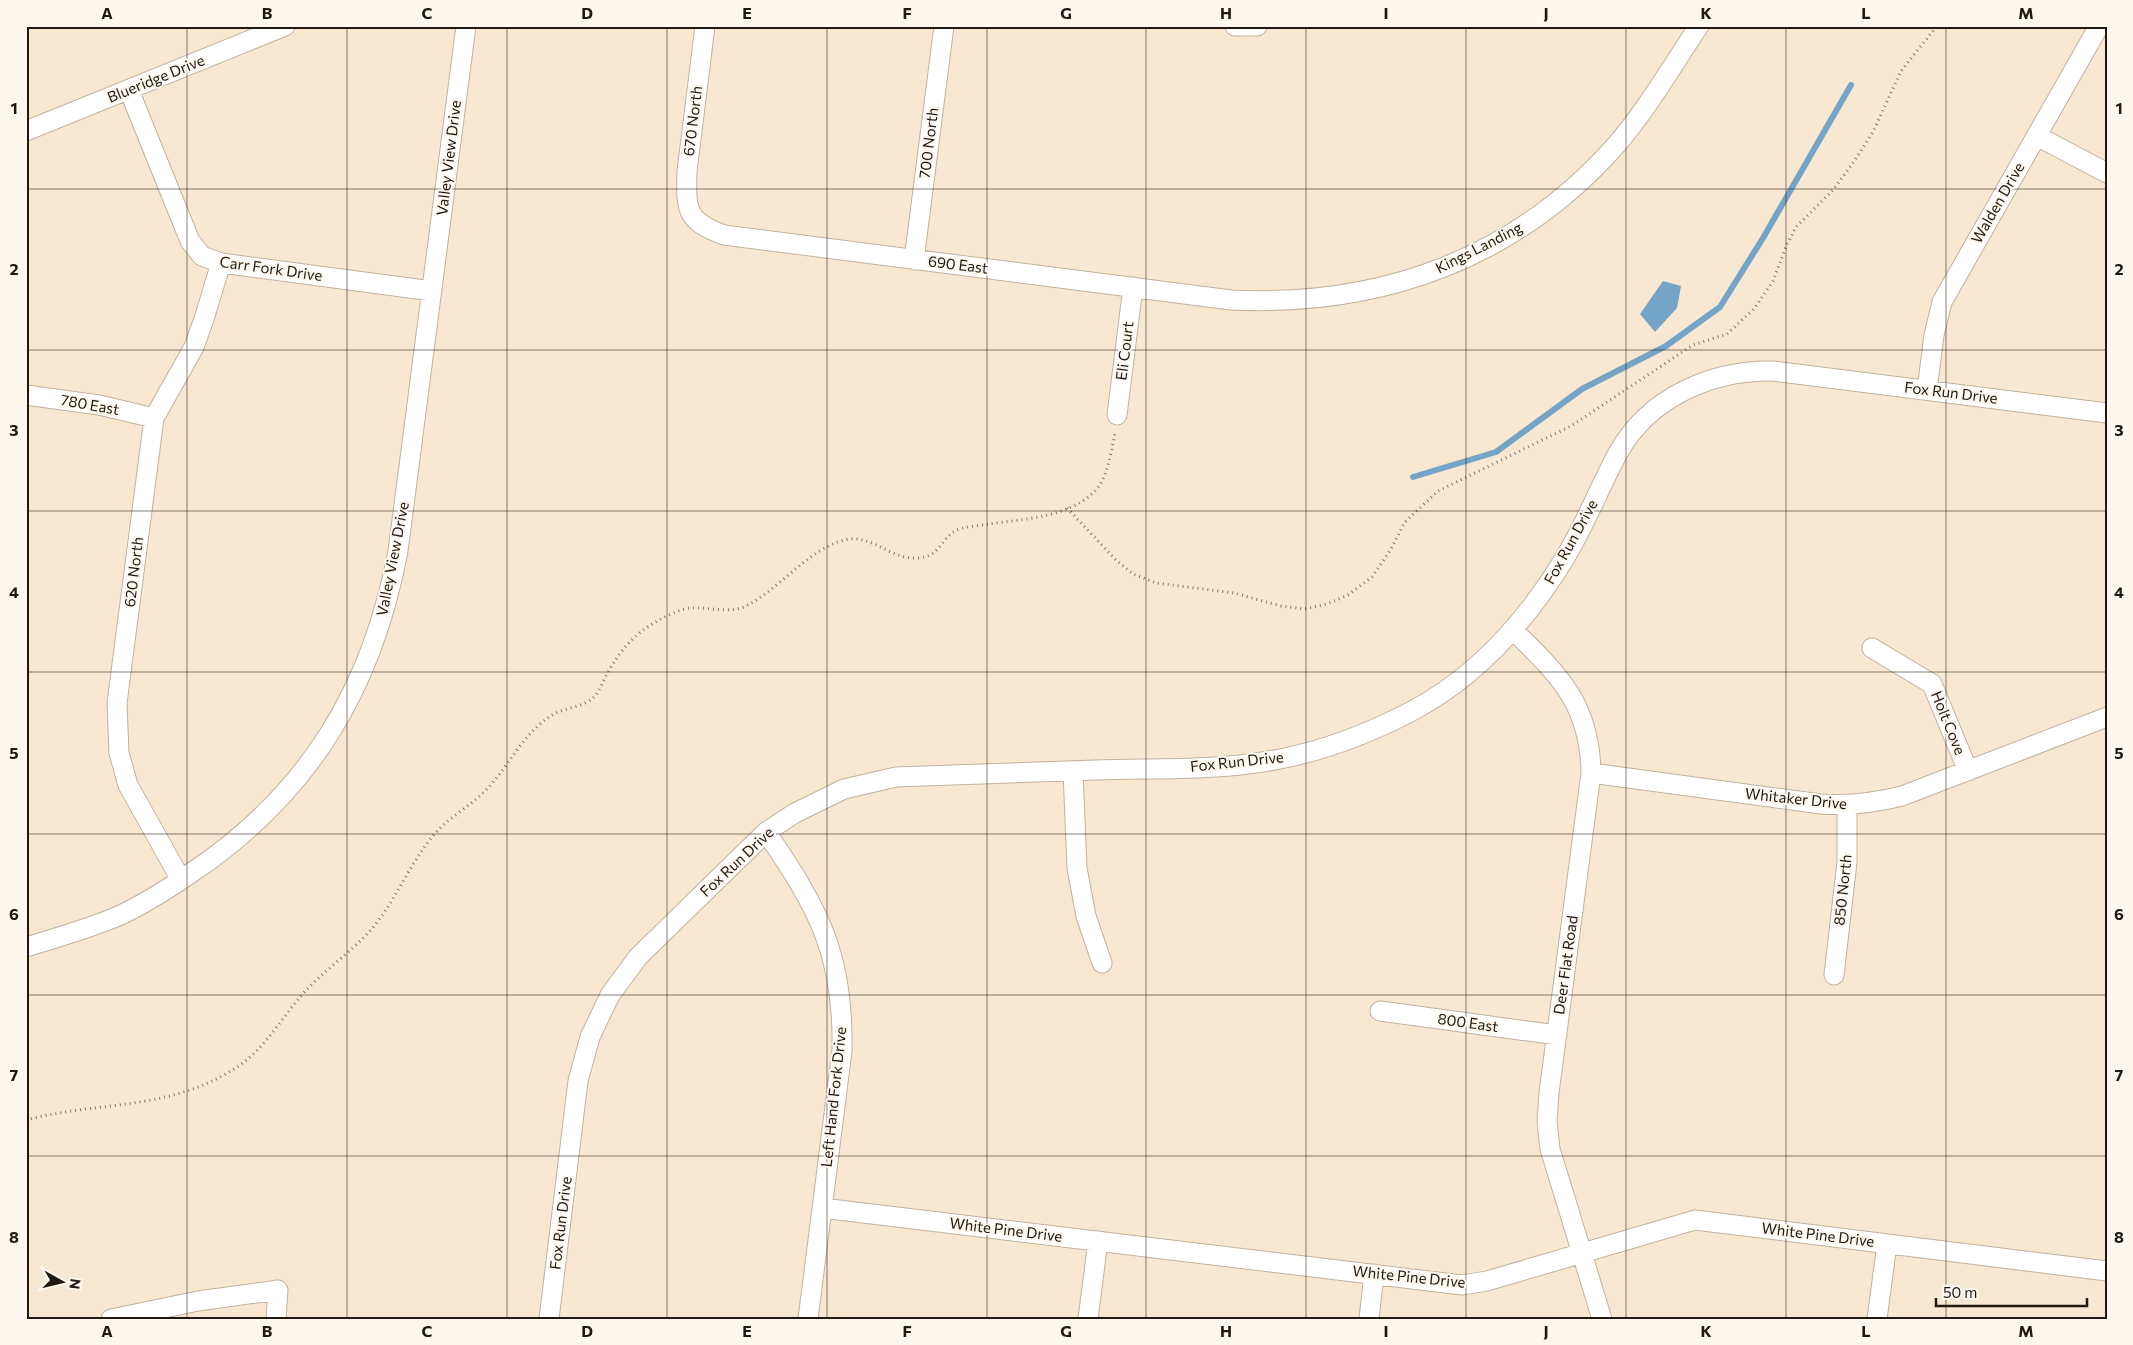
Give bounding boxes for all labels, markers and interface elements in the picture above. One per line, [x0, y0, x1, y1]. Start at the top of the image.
text: A [101, 3, 113, 22]
text: B [262, 3, 273, 22]
text: C [422, 3, 433, 22]
text: D [581, 3, 593, 22]
text: E [742, 3, 752, 22]
text: F [902, 3, 912, 22]
text: G [1060, 3, 1072, 22]
text: H [1220, 3, 1232, 22]
text: I [1383, 3, 1389, 22]
text: J [1543, 3, 1549, 22]
text: K [1700, 3, 1712, 22]
text: L [1861, 3, 1871, 22]
text: M [2018, 3, 2034, 22]
street label: Blueridge Drive [104, 50, 207, 106]
street label: 670 North [679, 85, 705, 157]
text: 1 [10, 98, 18, 117]
text: 1 [2115, 98, 2123, 117]
street label: Valley View Drive [432, 99, 464, 217]
street label: 700 North [915, 106, 941, 179]
street label: Walden Drive [1967, 159, 2028, 246]
street label: Kings Landing [1432, 218, 1525, 277]
street label: 690 East [927, 251, 989, 277]
street label: Carr Fork Drive [219, 252, 324, 284]
text: 2 [9, 259, 19, 278]
text: 2 [2114, 259, 2124, 278]
street label: Eli Court [1111, 320, 1137, 381]
street label: Fox Run Drive [1903, 377, 1999, 407]
street label: 780 East [59, 390, 121, 418]
text: 3 [9, 420, 19, 439]
text: 3 [2114, 420, 2124, 439]
street label: Fox Run Drive [1540, 496, 1601, 587]
street label: Valley View Drive [372, 500, 412, 618]
street label: 620 North [120, 536, 146, 608]
text: 4 [9, 582, 19, 601]
text: 4 [2114, 582, 2124, 601]
street label: Holt Cove [1928, 688, 1970, 757]
text: 5 [9, 743, 19, 762]
text: 5 [2114, 743, 2124, 762]
street label: Fox Run Drive [1189, 747, 1285, 775]
street label: Whitaker Drive [1744, 784, 1848, 812]
street label: Fox Run Drive [696, 823, 777, 900]
street label: 850 North [1829, 853, 1855, 926]
text: 6 [9, 904, 19, 923]
text: 6 [2114, 904, 2124, 923]
street label: Deer Flat Road [1549, 914, 1581, 1016]
street label: 800 East [1437, 1009, 1500, 1035]
street label: Left Hand Fork Drive [817, 1026, 849, 1168]
text: 7 [10, 1065, 19, 1084]
text: 7 [2115, 1065, 2124, 1084]
street label: Fox Run Drive [545, 1175, 575, 1271]
street label: White Pine Drive [949, 1213, 1064, 1245]
street label: White Pine Drive [1761, 1218, 1876, 1250]
text: 8 [9, 1227, 19, 1246]
text: 8 [2114, 1227, 2124, 1246]
north arrow [38, 1258, 88, 1308]
street label: White Pine Drive [1352, 1261, 1467, 1291]
scale bar [1936, 1275, 2087, 1307]
text: N [66, 1277, 85, 1290]
text: 50 m [1943, 1283, 1977, 1301]
text: A [101, 1321, 113, 1340]
text: B [262, 1321, 273, 1340]
text: C [422, 1321, 433, 1340]
text: D [581, 1321, 593, 1340]
text: E [742, 1321, 752, 1340]
text: F [902, 1321, 912, 1340]
text: G [1060, 1321, 1072, 1340]
text: H [1220, 1321, 1232, 1340]
text: I [1383, 1321, 1389, 1340]
text: J [1543, 1321, 1549, 1340]
text: K [1700, 1321, 1712, 1340]
text: L [1861, 1321, 1871, 1340]
text: M [2018, 1321, 2034, 1340]

